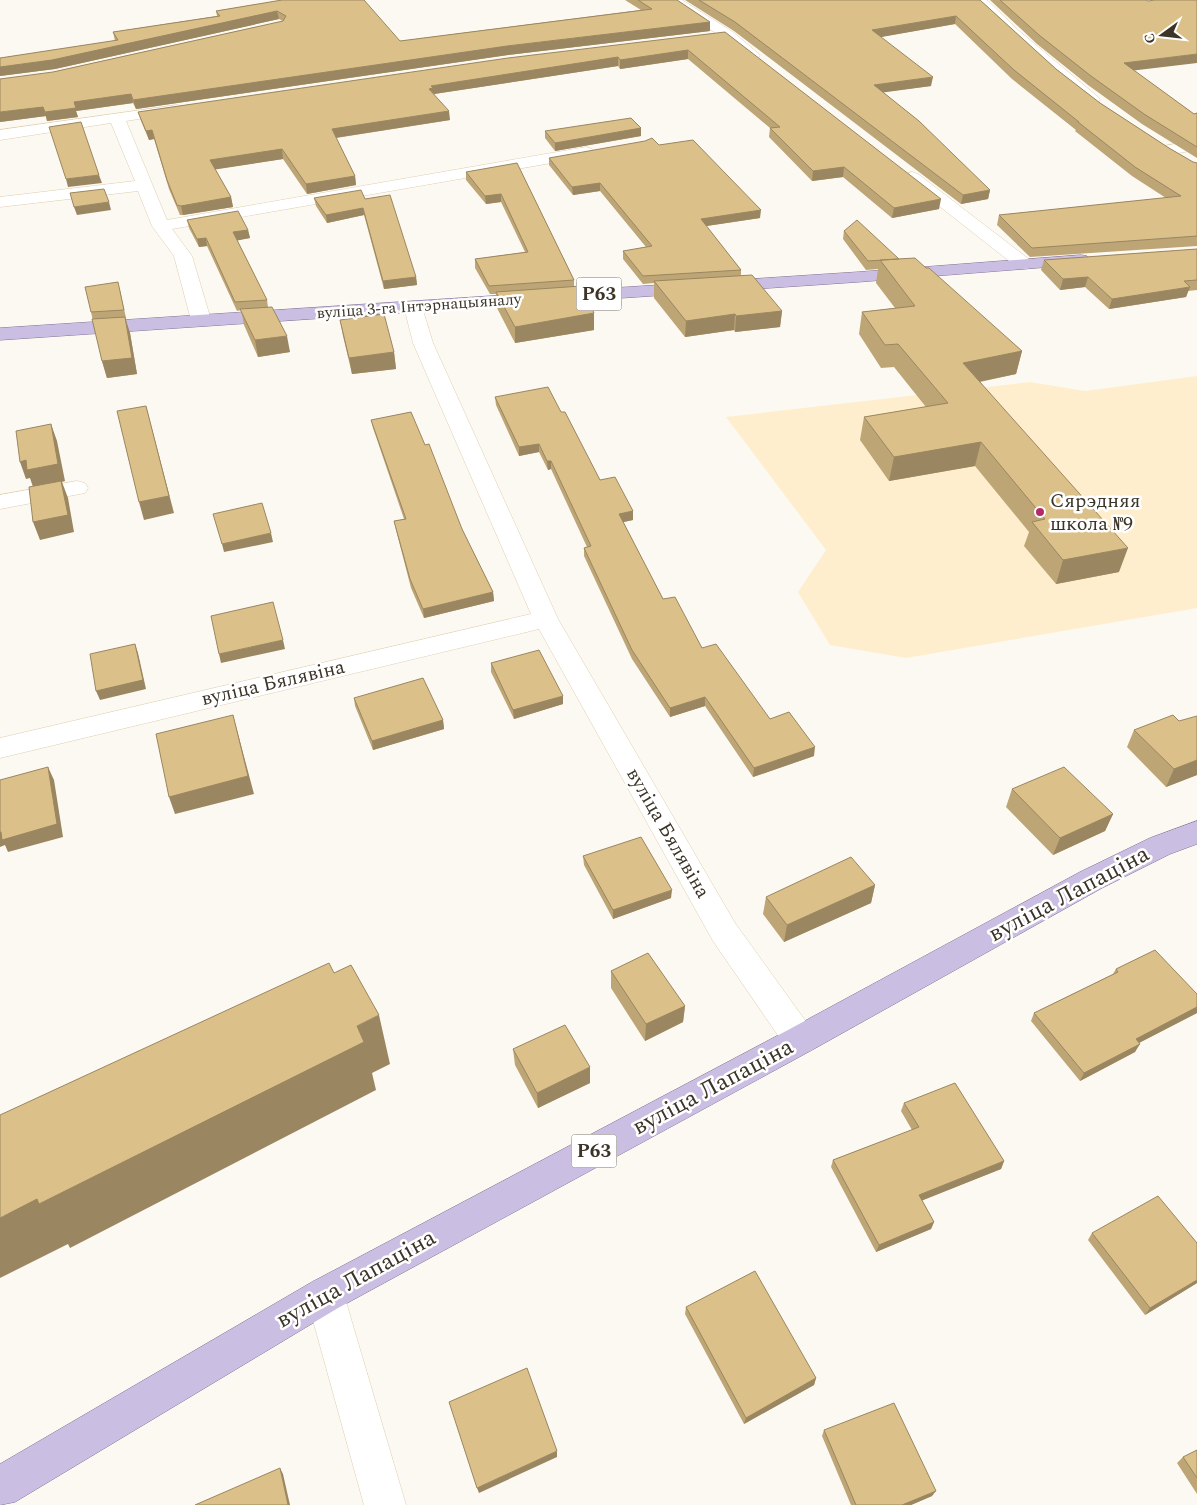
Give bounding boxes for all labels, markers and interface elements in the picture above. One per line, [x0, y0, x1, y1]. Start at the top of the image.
north arrow [1137, 10, 1187, 60]
text: С [1138, 31, 1161, 46]
road number: Р63 [576, 278, 622, 310]
street label: вуліца 3-га Інтэрнацыяналу [316, 287, 523, 325]
place label: Сярэдняя школа №9 [1050, 486, 1140, 539]
marker: Сярэдняя школа №9 [1034, 506, 1046, 518]
street label: вуліца Бялявіна [198, 652, 348, 714]
street label: вуліца Бялявіна [618, 762, 718, 904]
street label: вуліца Лапаціна [982, 836, 1156, 952]
street label: вуліца Лапаціна [626, 1029, 800, 1145]
road number: Р63 [572, 1134, 616, 1168]
street label: вуліца Лапаціна [269, 1220, 443, 1338]

